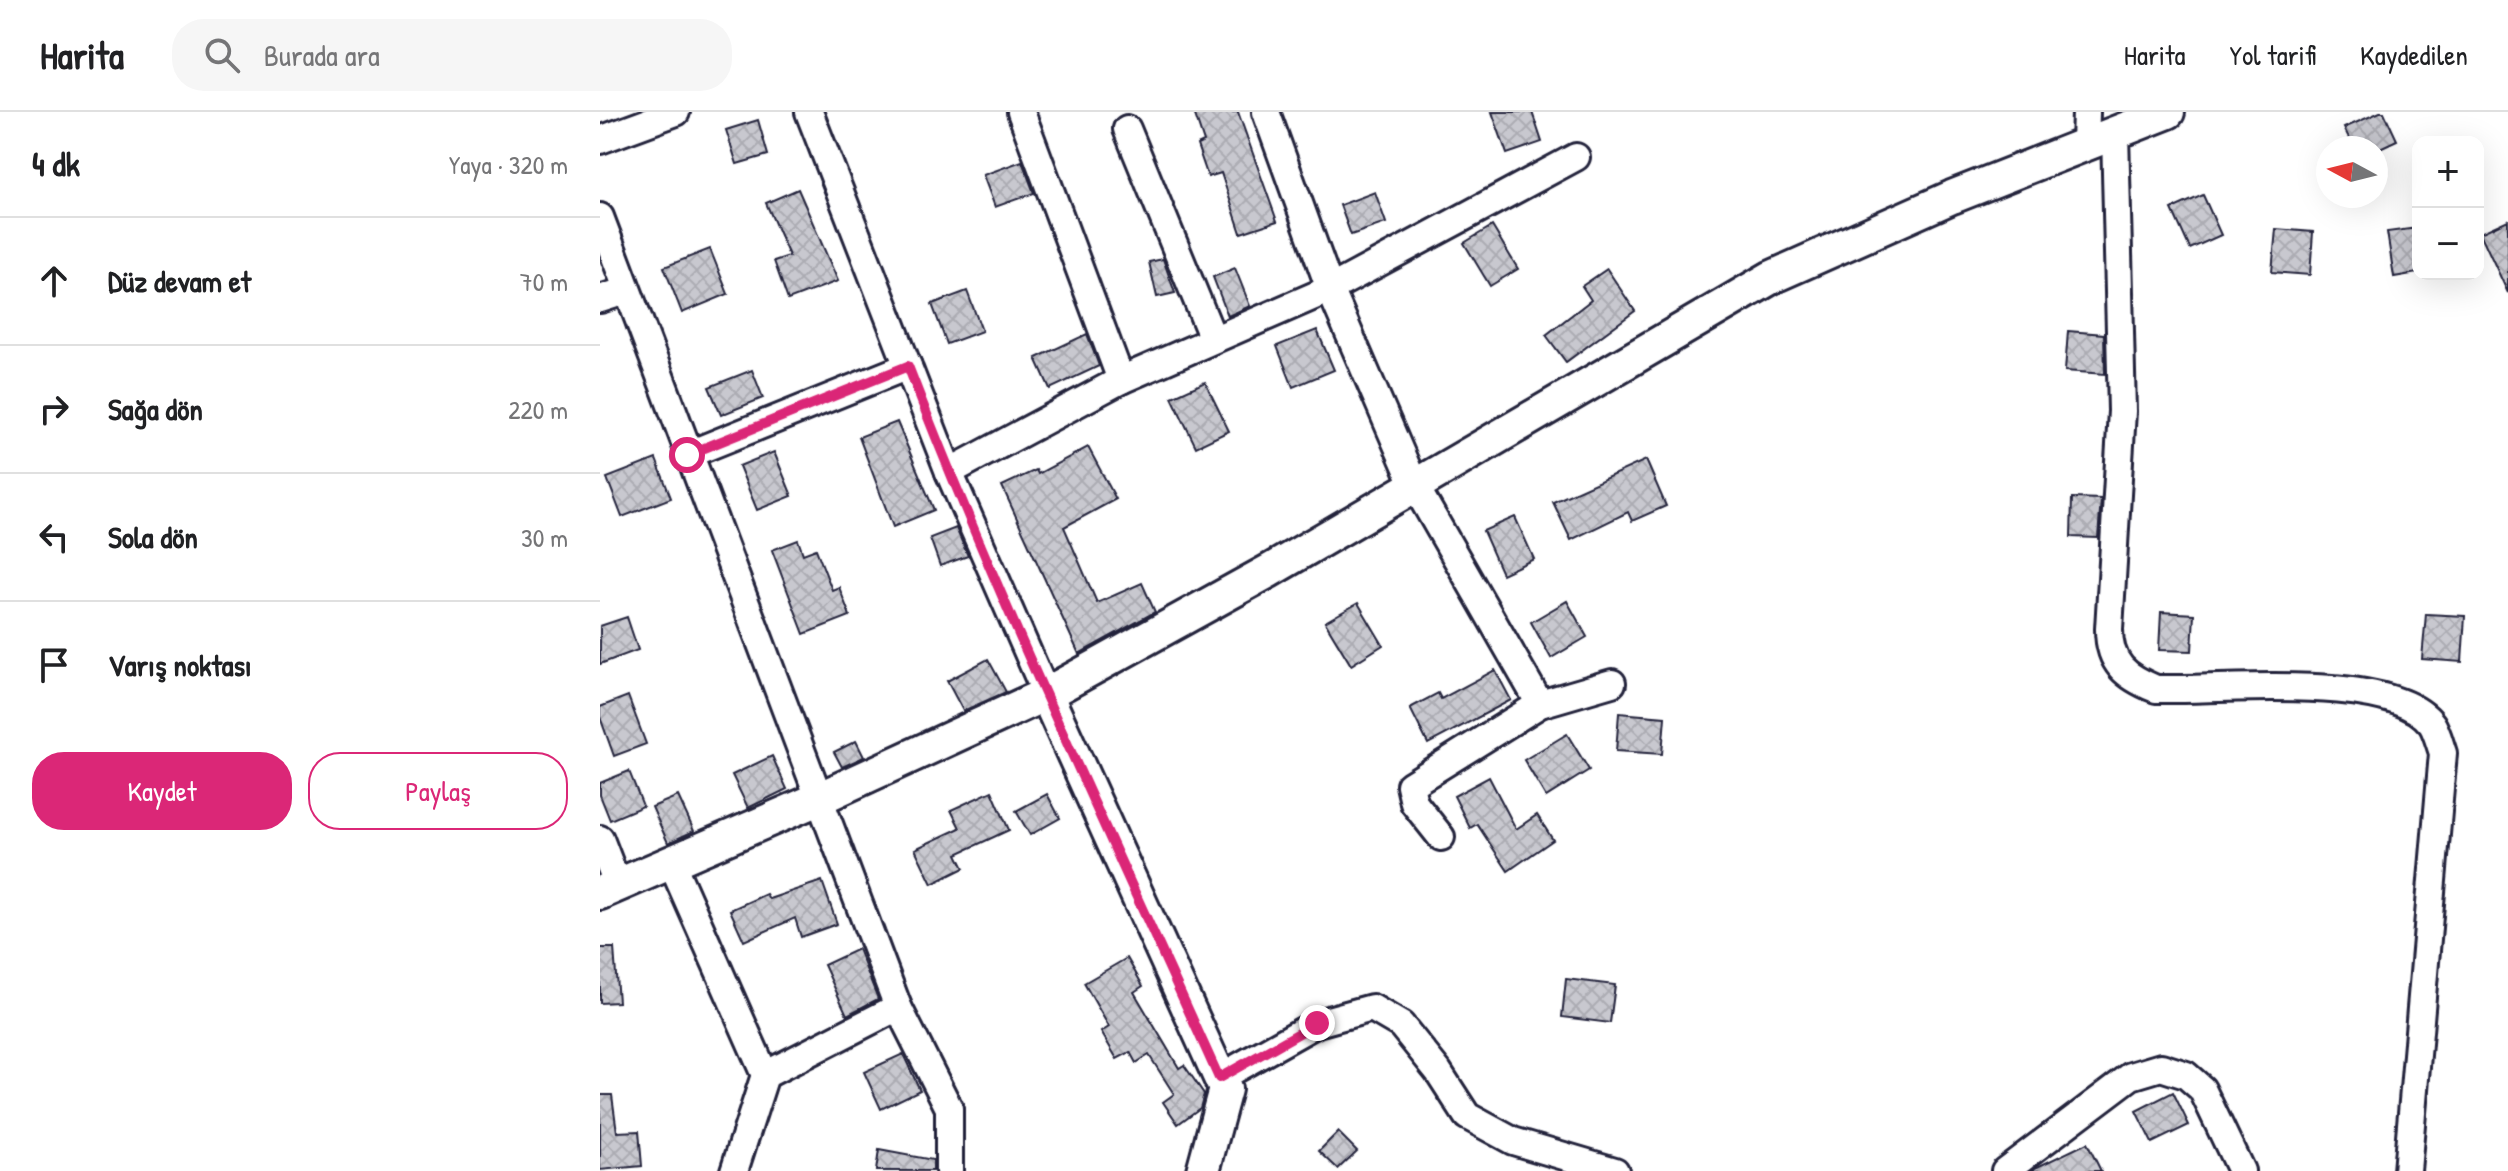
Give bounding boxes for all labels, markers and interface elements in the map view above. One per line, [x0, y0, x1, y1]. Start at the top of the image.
search box [172, 19, 732, 91]
text: Harita [40, 29, 124, 81]
icon: search [200, 33, 244, 77]
text: Burada ara [264, 35, 380, 75]
text: Harita [2124, 36, 2186, 74]
text: Yol tarifi [2230, 36, 2316, 74]
text: Kaydedilen [2360, 36, 2468, 74]
north arrow [2316, 136, 2388, 208]
map controls [2412, 136, 2484, 280]
button: + [2412, 136, 2484, 208]
text: 4 dk [32, 141, 80, 187]
text: Yaya · 320 m [449, 147, 568, 182]
button: − [2412, 208, 2484, 280]
icon: ahead [32, 259, 76, 303]
text: Düz devam et [108, 261, 251, 301]
text: 70 m [520, 264, 568, 299]
icon: right [32, 387, 76, 431]
text: Sağa dön [108, 389, 203, 429]
text: 220 m [508, 392, 568, 427]
route start [669, 437, 705, 473]
icon: left [32, 515, 76, 559]
text: Sola dön [108, 517, 198, 557]
text: 30 m [521, 520, 568, 555]
icon: arrive [32, 643, 76, 687]
text: Varış noktası [108, 645, 252, 685]
button: Kaydet [32, 752, 292, 830]
button: Paylaş [308, 752, 568, 830]
route end [1299, 1005, 1335, 1041]

